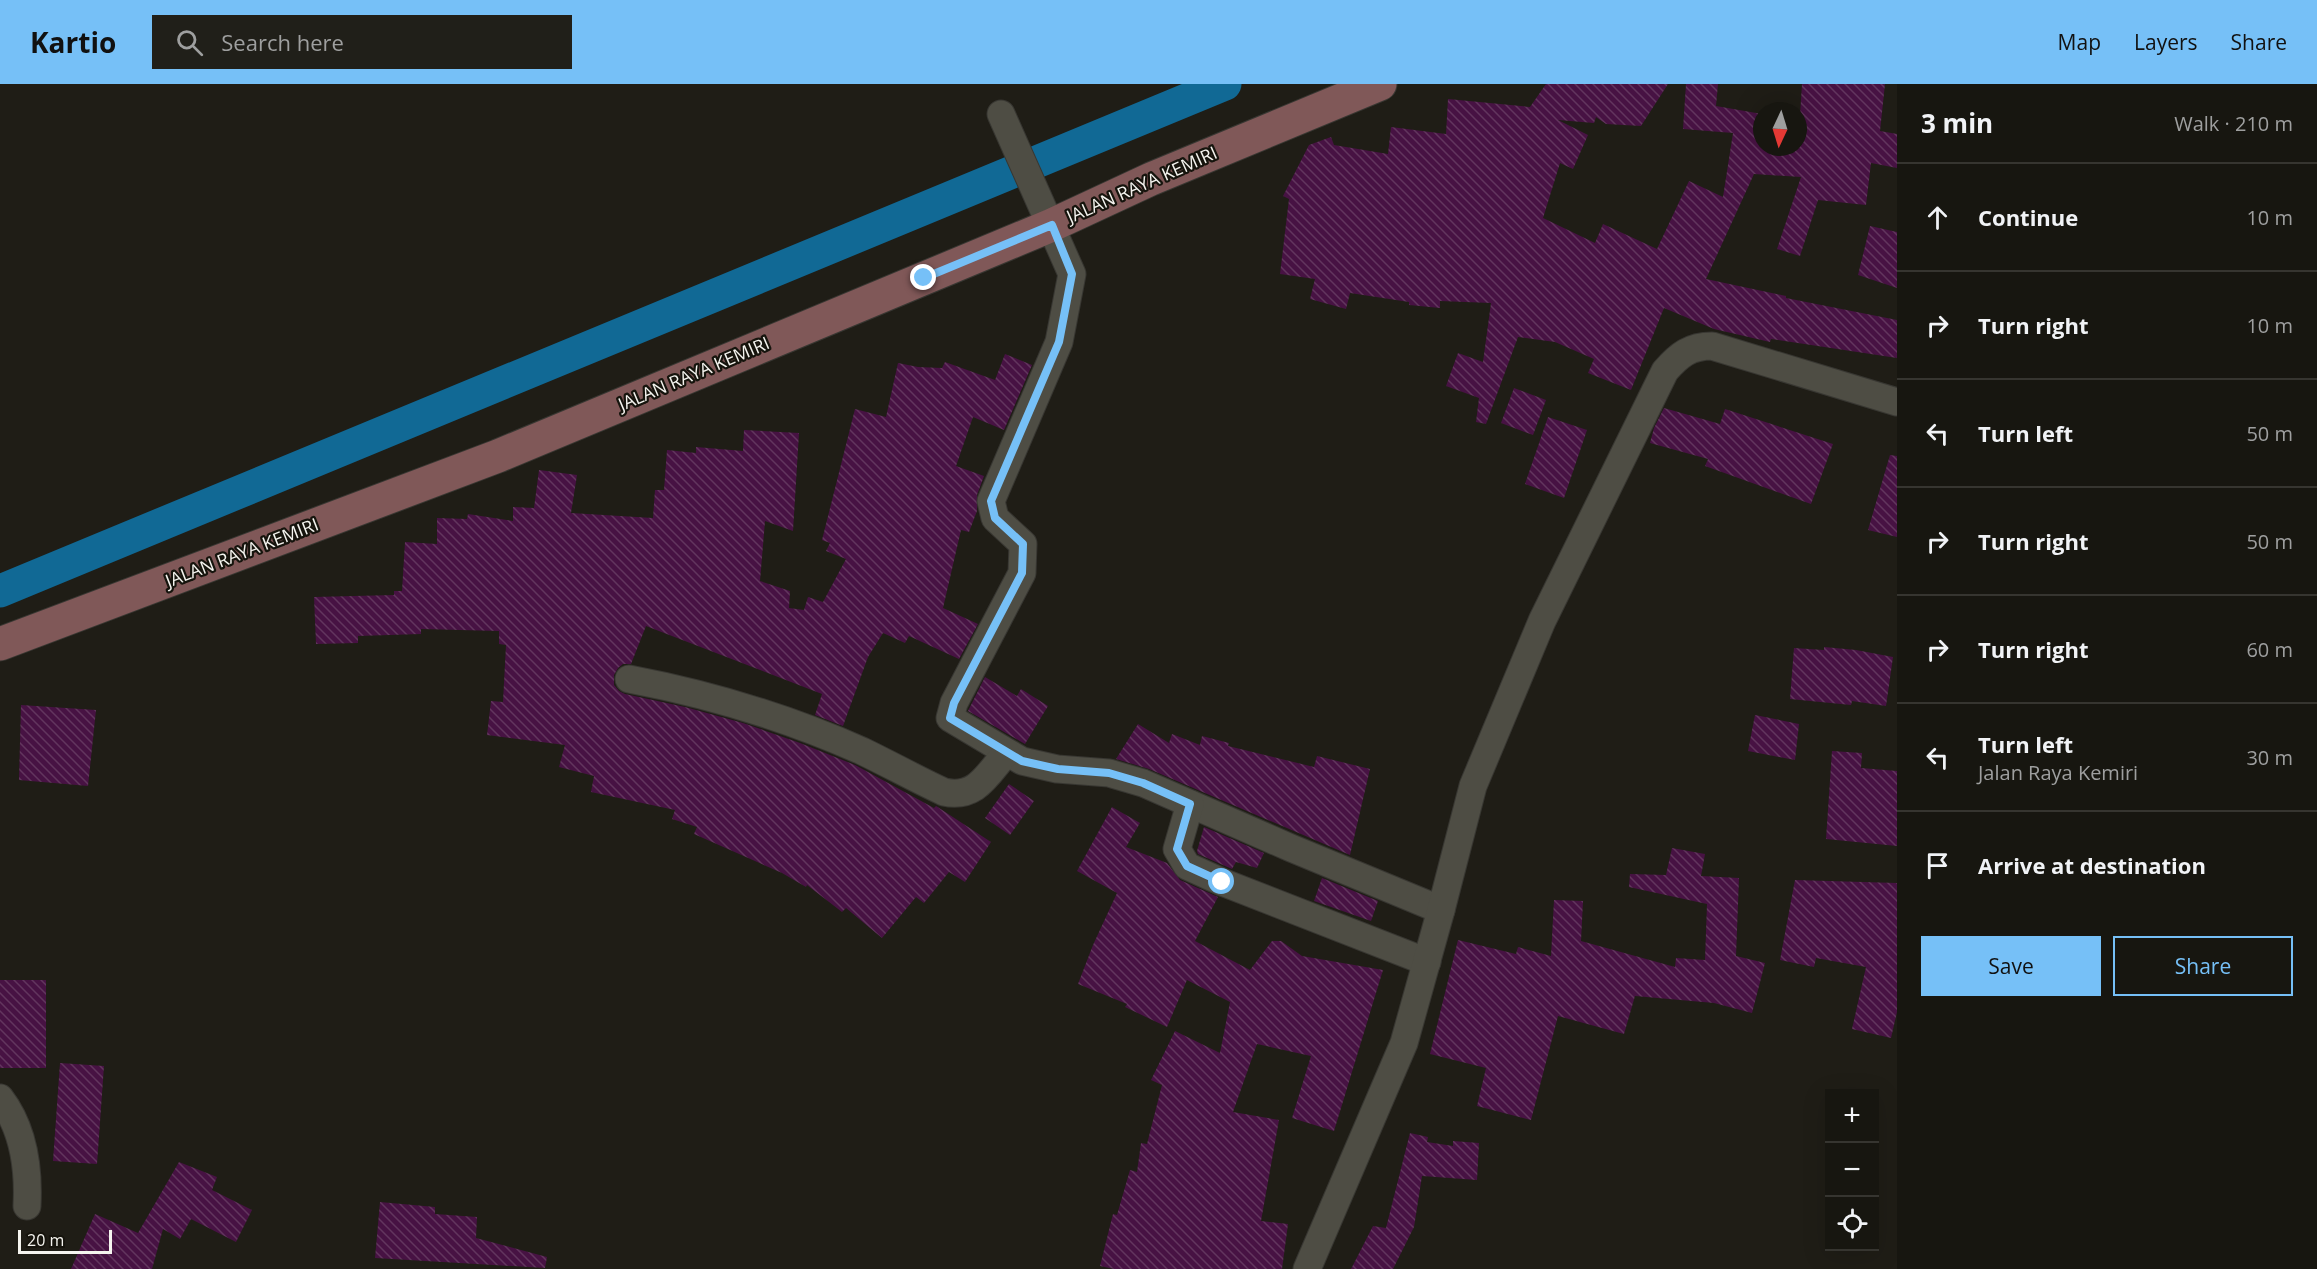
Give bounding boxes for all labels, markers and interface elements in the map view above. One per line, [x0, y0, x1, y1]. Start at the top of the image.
search box [152, 15, 572, 69]
text: Kartio [30, 23, 116, 61]
icon: search [173, 26, 206, 59]
text: Search here [221, 27, 344, 57]
text: Map [2058, 28, 2101, 56]
text: Layers [2134, 28, 2198, 56]
text: Share [2231, 28, 2287, 56]
north arrow [1753, 102, 1807, 156]
text: 3 min [1921, 105, 1993, 141]
text: Walk · 210 m [2174, 110, 2293, 137]
street label: JALAN RAYA KEMIRI [1061, 140, 1221, 229]
icon: ahead [1921, 201, 1954, 234]
text: Continue [1978, 202, 2078, 232]
text: 10 m [2246, 204, 2293, 231]
route end [910, 264, 936, 290]
icon: right [1921, 309, 1954, 342]
text: Turn right [1978, 310, 2089, 340]
text: 10 m [2246, 312, 2293, 339]
street label: JALAN RAYA KEMIRI [612, 330, 773, 417]
icon: left [1921, 417, 1954, 450]
text: Turn left [1978, 418, 2073, 448]
text: 50 m [2246, 420, 2293, 447]
street label: JALAN RAYA KEMIRI [160, 512, 322, 593]
icon: right [1921, 525, 1954, 558]
text: Turn right [1978, 526, 2089, 556]
text: 50 m [2246, 528, 2293, 555]
icon: right [1921, 633, 1954, 666]
text: Turn right [1978, 634, 2089, 664]
text: 60 m [2246, 636, 2293, 663]
text: Turn left [1978, 729, 2073, 759]
icon: left [1921, 741, 1954, 774]
text: 30 m [2246, 744, 2293, 771]
text: Jalan Raya Kemiri [1978, 759, 2138, 786]
icon: arrive [1921, 849, 1954, 882]
text: Arrive at destination [1978, 850, 2206, 880]
route start [1208, 868, 1234, 894]
button: Save [1921, 936, 2101, 996]
button: Share [2113, 936, 2293, 996]
map controls [1825, 1089, 1879, 1251]
button: + [1825, 1089, 1879, 1143]
button: − [1825, 1143, 1879, 1197]
button: locate [1825, 1197, 1879, 1251]
scale bar [18, 1227, 112, 1254]
text: 20 m [27, 1229, 64, 1251]

